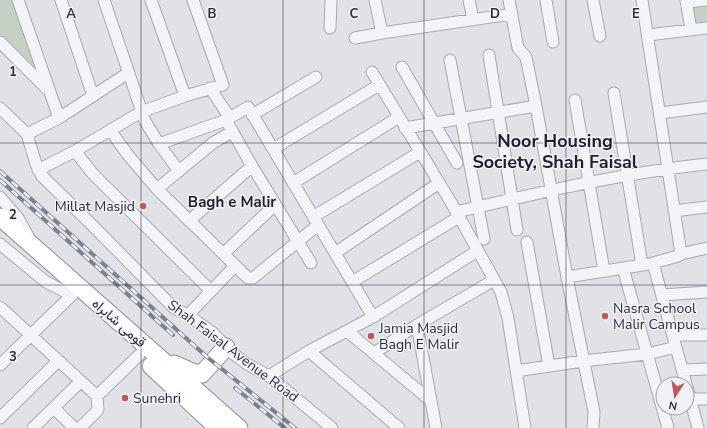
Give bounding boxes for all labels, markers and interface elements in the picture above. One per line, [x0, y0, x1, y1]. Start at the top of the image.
text: A [66, 5, 76, 23]
text: B [208, 5, 217, 23]
text: C [350, 5, 359, 23]
text: D [490, 5, 500, 23]
text: E [632, 5, 640, 23]
text: 1 [9, 63, 17, 81]
district label: Noor Housing Society, Shah Faisal [472, 129, 638, 174]
district label: Bagh e Malir [188, 192, 276, 212]
place label: Millat Masjid [55, 197, 135, 216]
marker: Millat Masjid [138, 201, 148, 211]
text: 2 [9, 206, 17, 224]
street label: قومی شاہراہ [88, 294, 150, 352]
street label: Shah Faisal Avenue Road [164, 295, 302, 407]
place label: Nasra School Malir Campus [613, 299, 700, 334]
marker: Nasra School Malir Campus [600, 311, 610, 321]
place label: Jamia Masjid Bagh E Malir [378, 319, 459, 354]
marker: Jamia Masjid Bagh E Malir [366, 331, 376, 341]
text: 3 [9, 348, 17, 366]
north arrow [655, 376, 695, 416]
place label: Sunehri [133, 389, 181, 408]
marker: Sunehri [120, 393, 130, 403]
text: N [667, 397, 679, 413]

